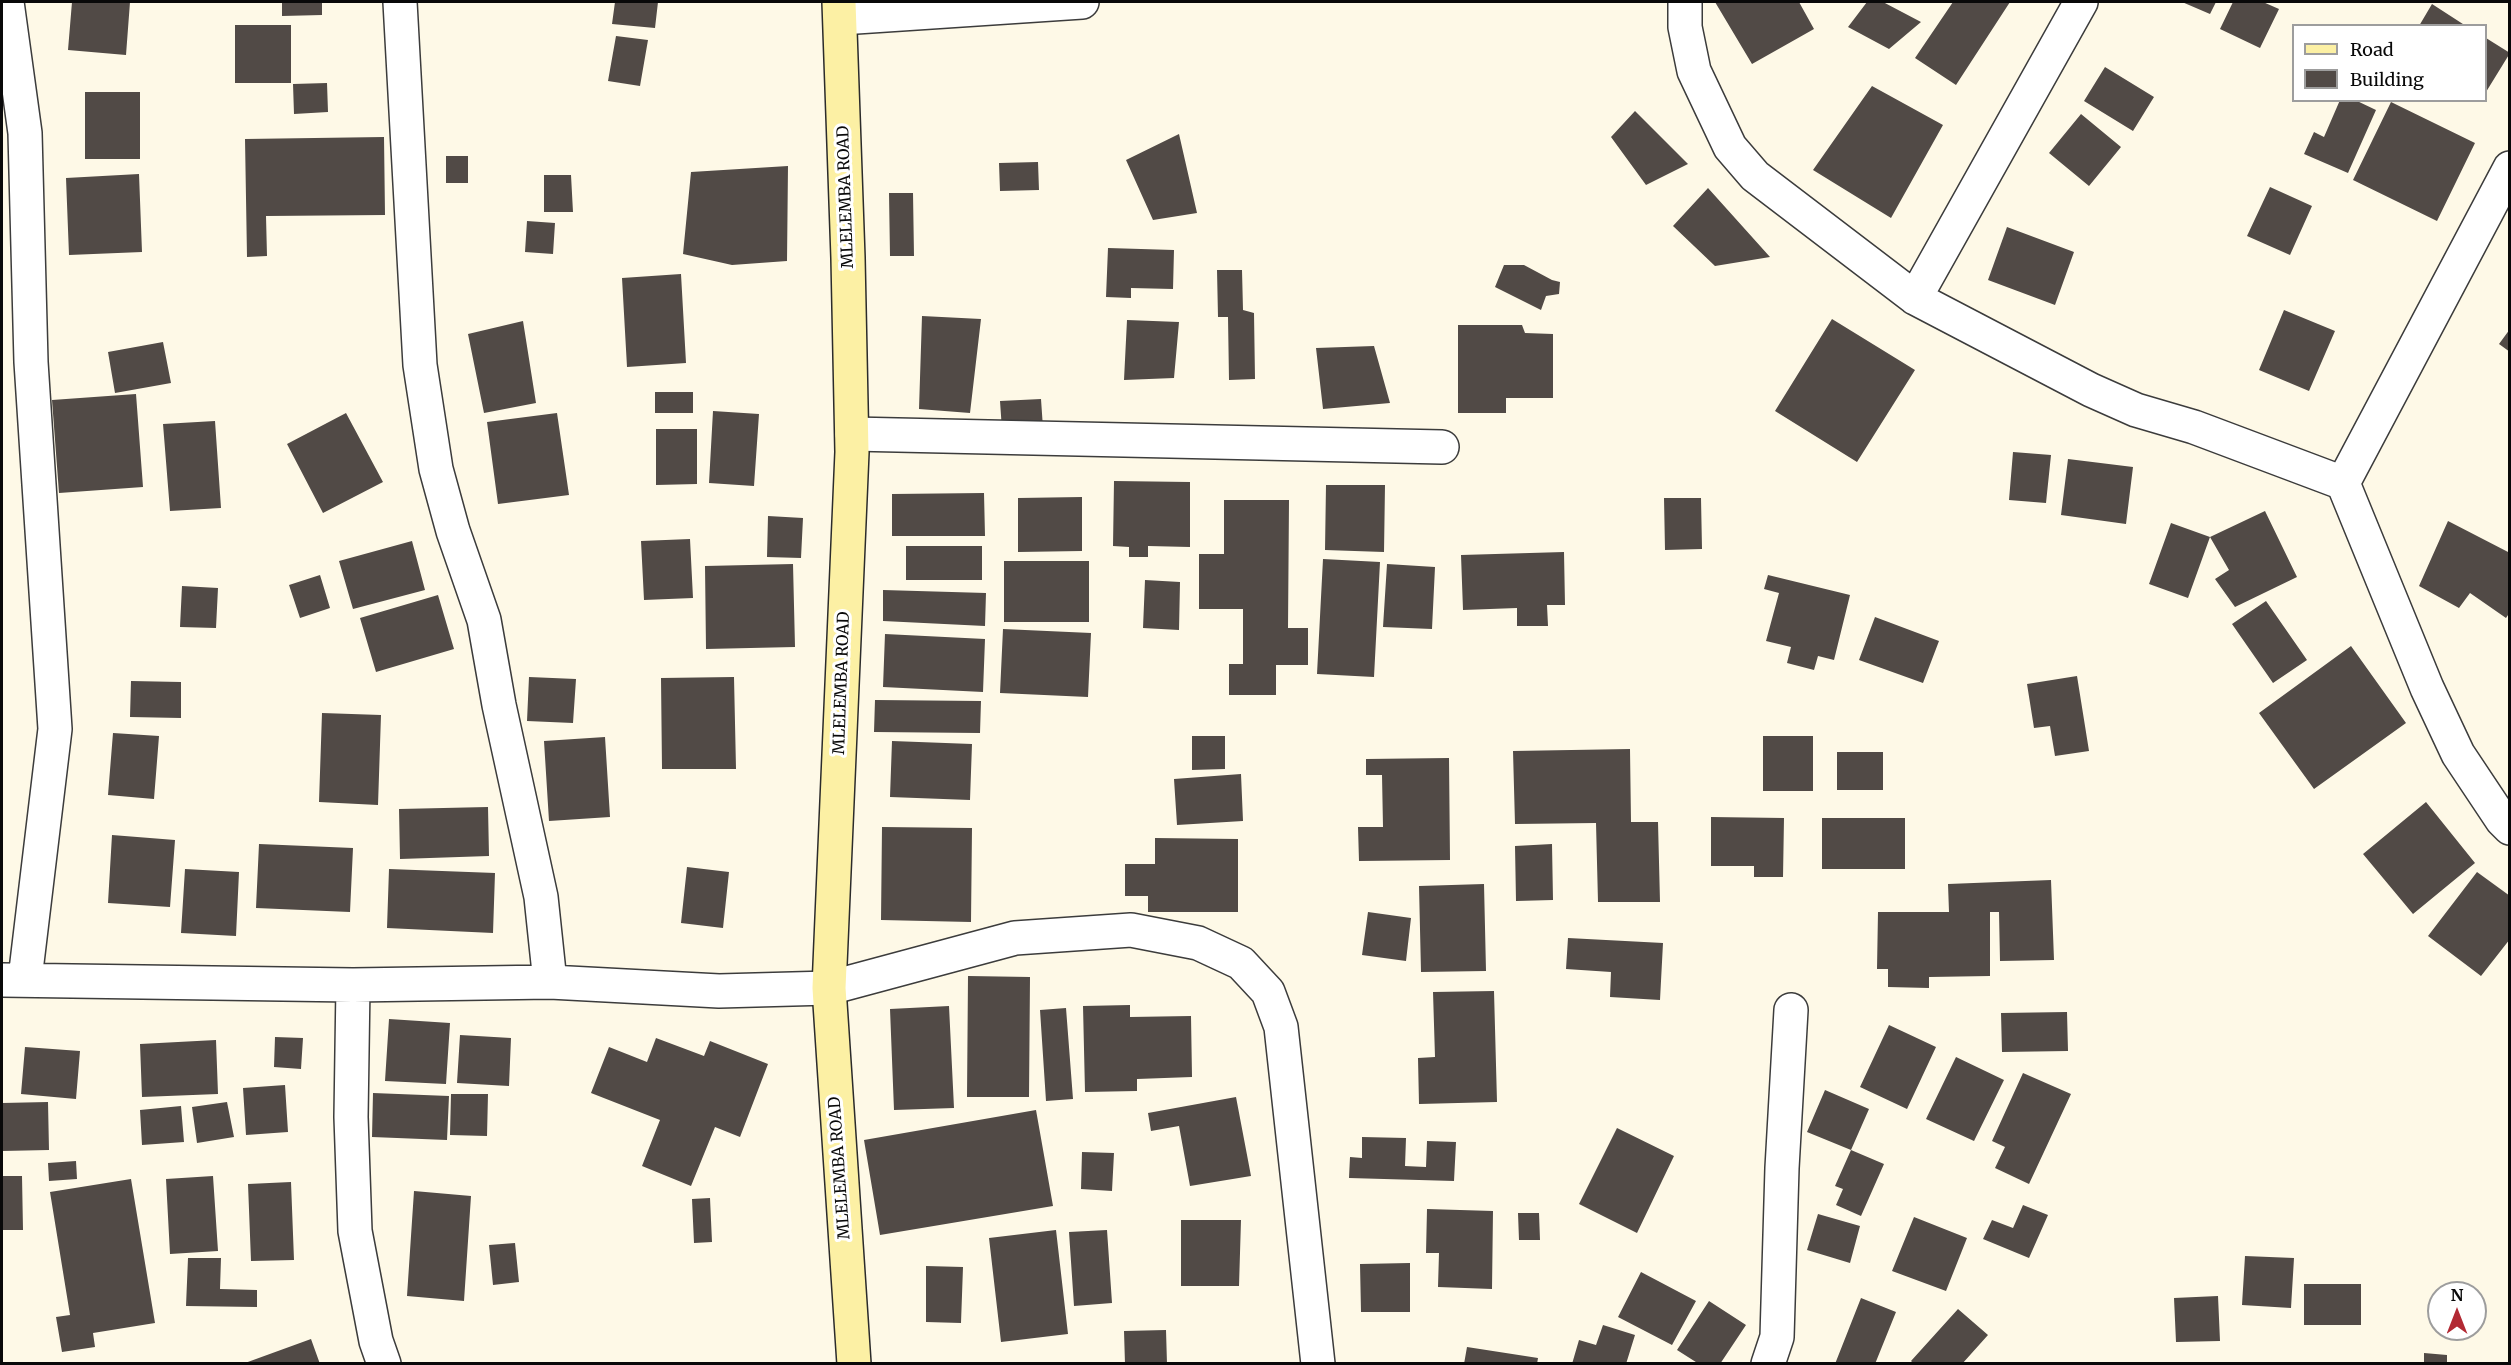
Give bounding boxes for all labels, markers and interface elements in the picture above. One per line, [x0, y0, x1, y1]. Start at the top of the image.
legend [2292, 24, 2487, 102]
text: Road [2350, 38, 2394, 61]
text: Building [2350, 68, 2424, 91]
street label: MLELEMBA ROAD [834, 125, 858, 269]
street label: MLELEMBA ROAD [830, 611, 854, 755]
street label: MLELEMBA ROAD [825, 1096, 855, 1240]
north arrow [2427, 1281, 2487, 1341]
text: N [2451, 1285, 2463, 1305]

